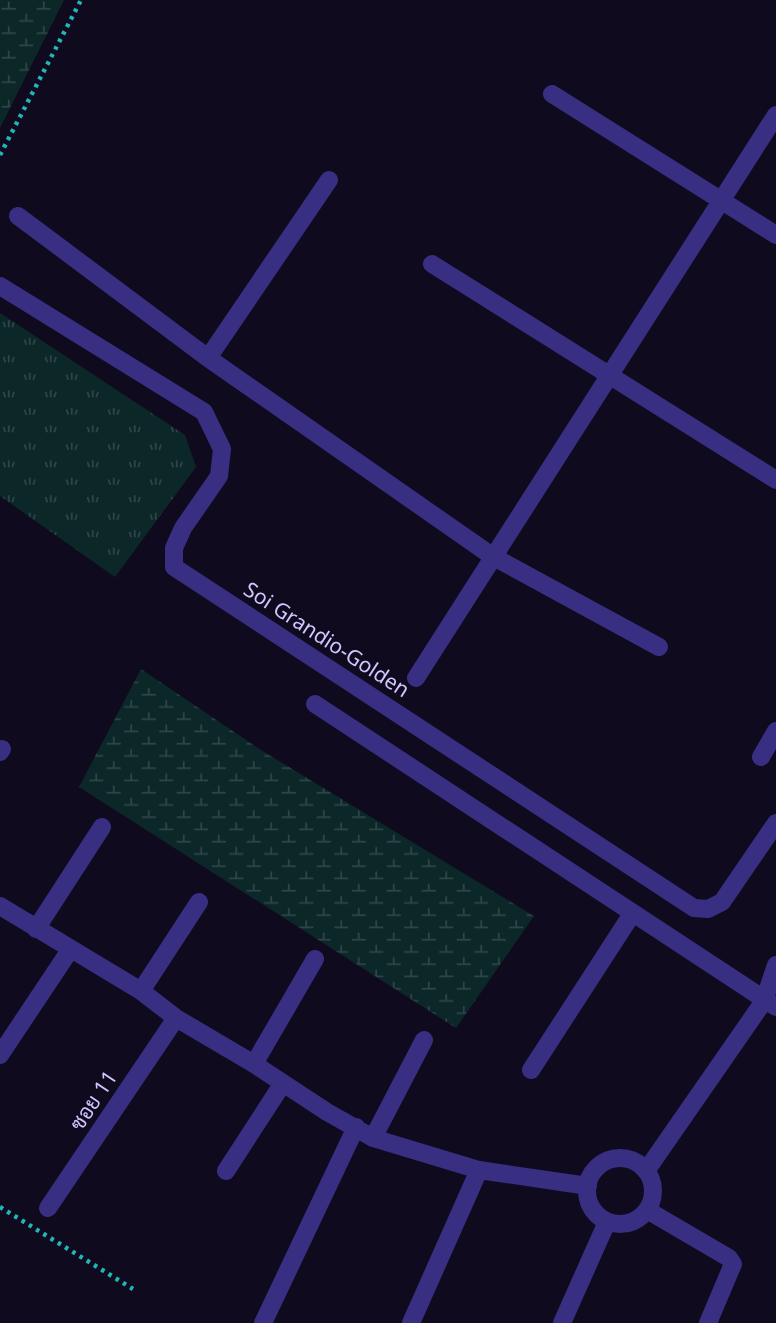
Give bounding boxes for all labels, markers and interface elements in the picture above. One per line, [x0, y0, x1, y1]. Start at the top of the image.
street label: Soi Grandio-Golden [239, 575, 415, 703]
street label: ซอย 11 [63, 1064, 123, 1136]

